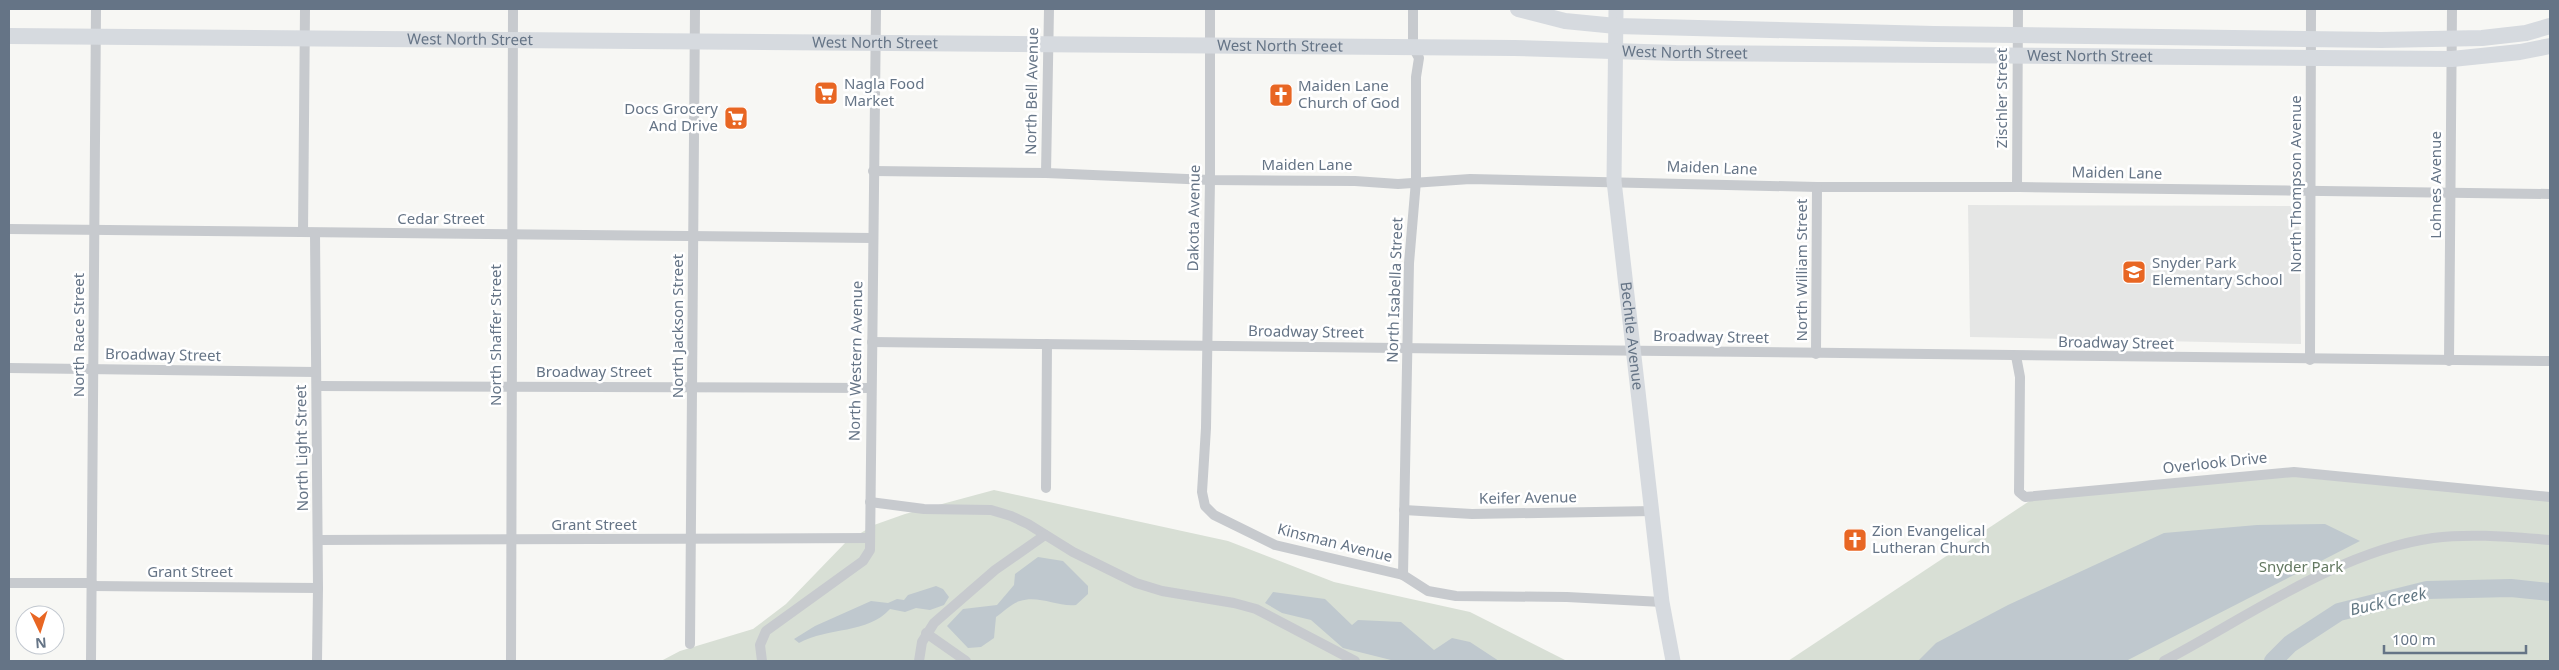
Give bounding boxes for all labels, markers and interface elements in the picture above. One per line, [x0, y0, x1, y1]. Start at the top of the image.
street label: North Bell Avenue [1020, 27, 1042, 155]
street label: West North Street [407, 28, 534, 49]
street label: West North Street [812, 31, 939, 52]
street label: West North Street [1217, 35, 1344, 56]
street label: West North Street [1622, 40, 1748, 63]
street label: West North Street [2027, 45, 2153, 66]
street label: Zischler Street [1991, 47, 2011, 148]
place label: Nagla Food Market [844, 73, 924, 110]
place label: Maiden Lane Church of God [1298, 75, 1400, 112]
supermarket icon: Nagla Food Market [813, 80, 839, 106]
church icon: Maiden Lane Church of God [1268, 82, 1294, 108]
street label: North Thompson Avenue [2285, 95, 2305, 273]
place label: Docs Grocery And Drive [624, 98, 718, 135]
supermarket icon: Docs Grocery And Drive [723, 105, 749, 131]
street label: Lohnes Avenue [2425, 131, 2445, 239]
street label: Maiden Lane [1262, 154, 1352, 174]
street label: Maiden Lane [1666, 155, 1758, 179]
street label: Maiden Lane [2071, 161, 2163, 183]
street label: Dakota Avenue [1182, 164, 1204, 272]
street label: North William Street [1791, 198, 1811, 341]
street label: Cedar Street [397, 208, 485, 228]
street label: North Isabella Street [1381, 216, 1407, 363]
place label: Snyder Park Elementary School [2152, 252, 2283, 289]
street label: North Jackson Street [667, 253, 687, 398]
school or university icon: Snyder Park Elementary School [2121, 259, 2147, 285]
street label: North Shaffer Street [485, 263, 505, 406]
street label: North Race Street [68, 272, 88, 397]
street label: North Western Avenue [844, 281, 866, 441]
street label: Bechtle Avenue [1617, 281, 1649, 391]
street label: Broadway Street [1248, 320, 1365, 342]
street label: Broadway Street [1653, 325, 1770, 347]
street label: Broadway Street [2058, 331, 2175, 353]
street label: Broadway Street [105, 343, 222, 365]
street label: Broadway Street [536, 361, 653, 381]
street label: North Light Street [290, 384, 312, 512]
street label: Overlook Drive [2162, 447, 2268, 477]
street label: Keifer Avenue [1479, 486, 1577, 508]
street label: Grant Street [551, 514, 637, 534]
street label: Kinsman Avenue [1276, 518, 1395, 566]
place label: Zion Evangelical Lutheran Church [1872, 520, 1990, 557]
church icon: Zion Evangelical Lutheran Church [1842, 527, 1868, 553]
park label: Snyder Park [2259, 556, 2343, 576]
street label: Grant Street [147, 561, 233, 581]
water label: Buck Creek [2348, 581, 2429, 620]
north arrow [15, 605, 65, 655]
scale bar [2384, 622, 2526, 654]
text: 100 m [2392, 629, 2436, 649]
text: N [35, 634, 47, 653]

